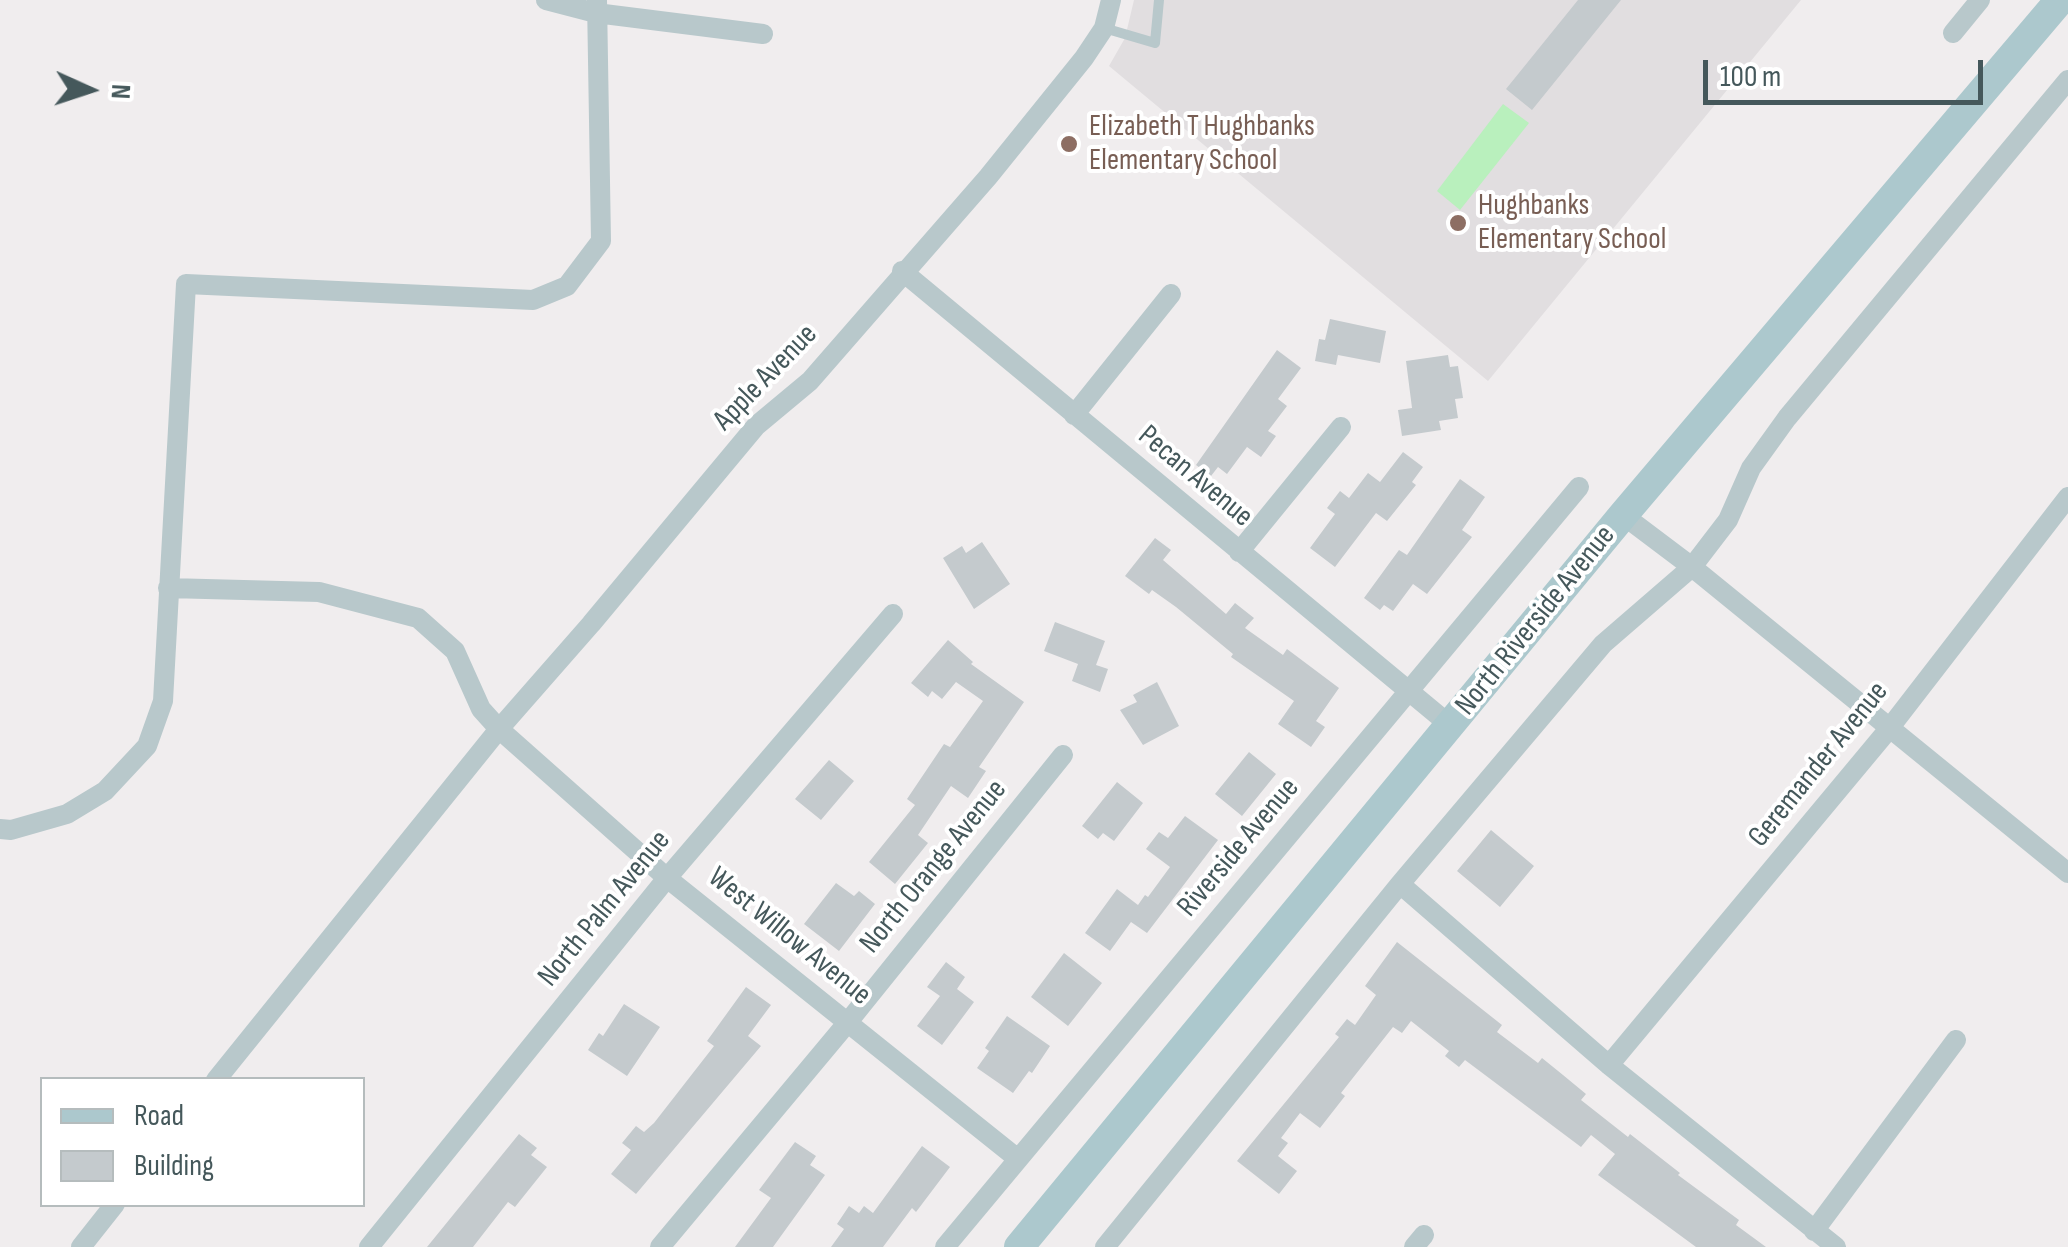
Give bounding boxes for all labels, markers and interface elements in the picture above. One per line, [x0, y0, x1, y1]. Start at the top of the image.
north arrow [40, 40, 140, 140]
scale bar [1708, 40, 1988, 102]
text: 100 m [1720, 59, 1781, 95]
text: N [104, 83, 137, 100]
place label: Elizabeth T Hughbanks Elementary School [1089, 109, 1315, 180]
marker: Elizabeth T Hughbanks Elementary School [1058, 133, 1080, 155]
place label: Hughbanks Elementary School [1478, 188, 1666, 258]
marker: Hughbanks Elementary School [1447, 212, 1469, 234]
street label: Apple Avenue [707, 317, 825, 439]
street label: Pecan Avenue [1130, 419, 1260, 535]
street label: North Riverside Avenue [1449, 519, 1623, 723]
street label: Geremander Avenue [1741, 675, 1897, 855]
street label: Riverside Avenue [1171, 771, 1307, 925]
street label: North Orange Avenue [853, 773, 1015, 961]
street label: North Palm Avenue [531, 824, 679, 994]
street label: West Willow Avenue [700, 860, 878, 1014]
legend [40, 1077, 365, 1207]
text: Road [134, 1098, 184, 1134]
text: Building [134, 1148, 214, 1184]

